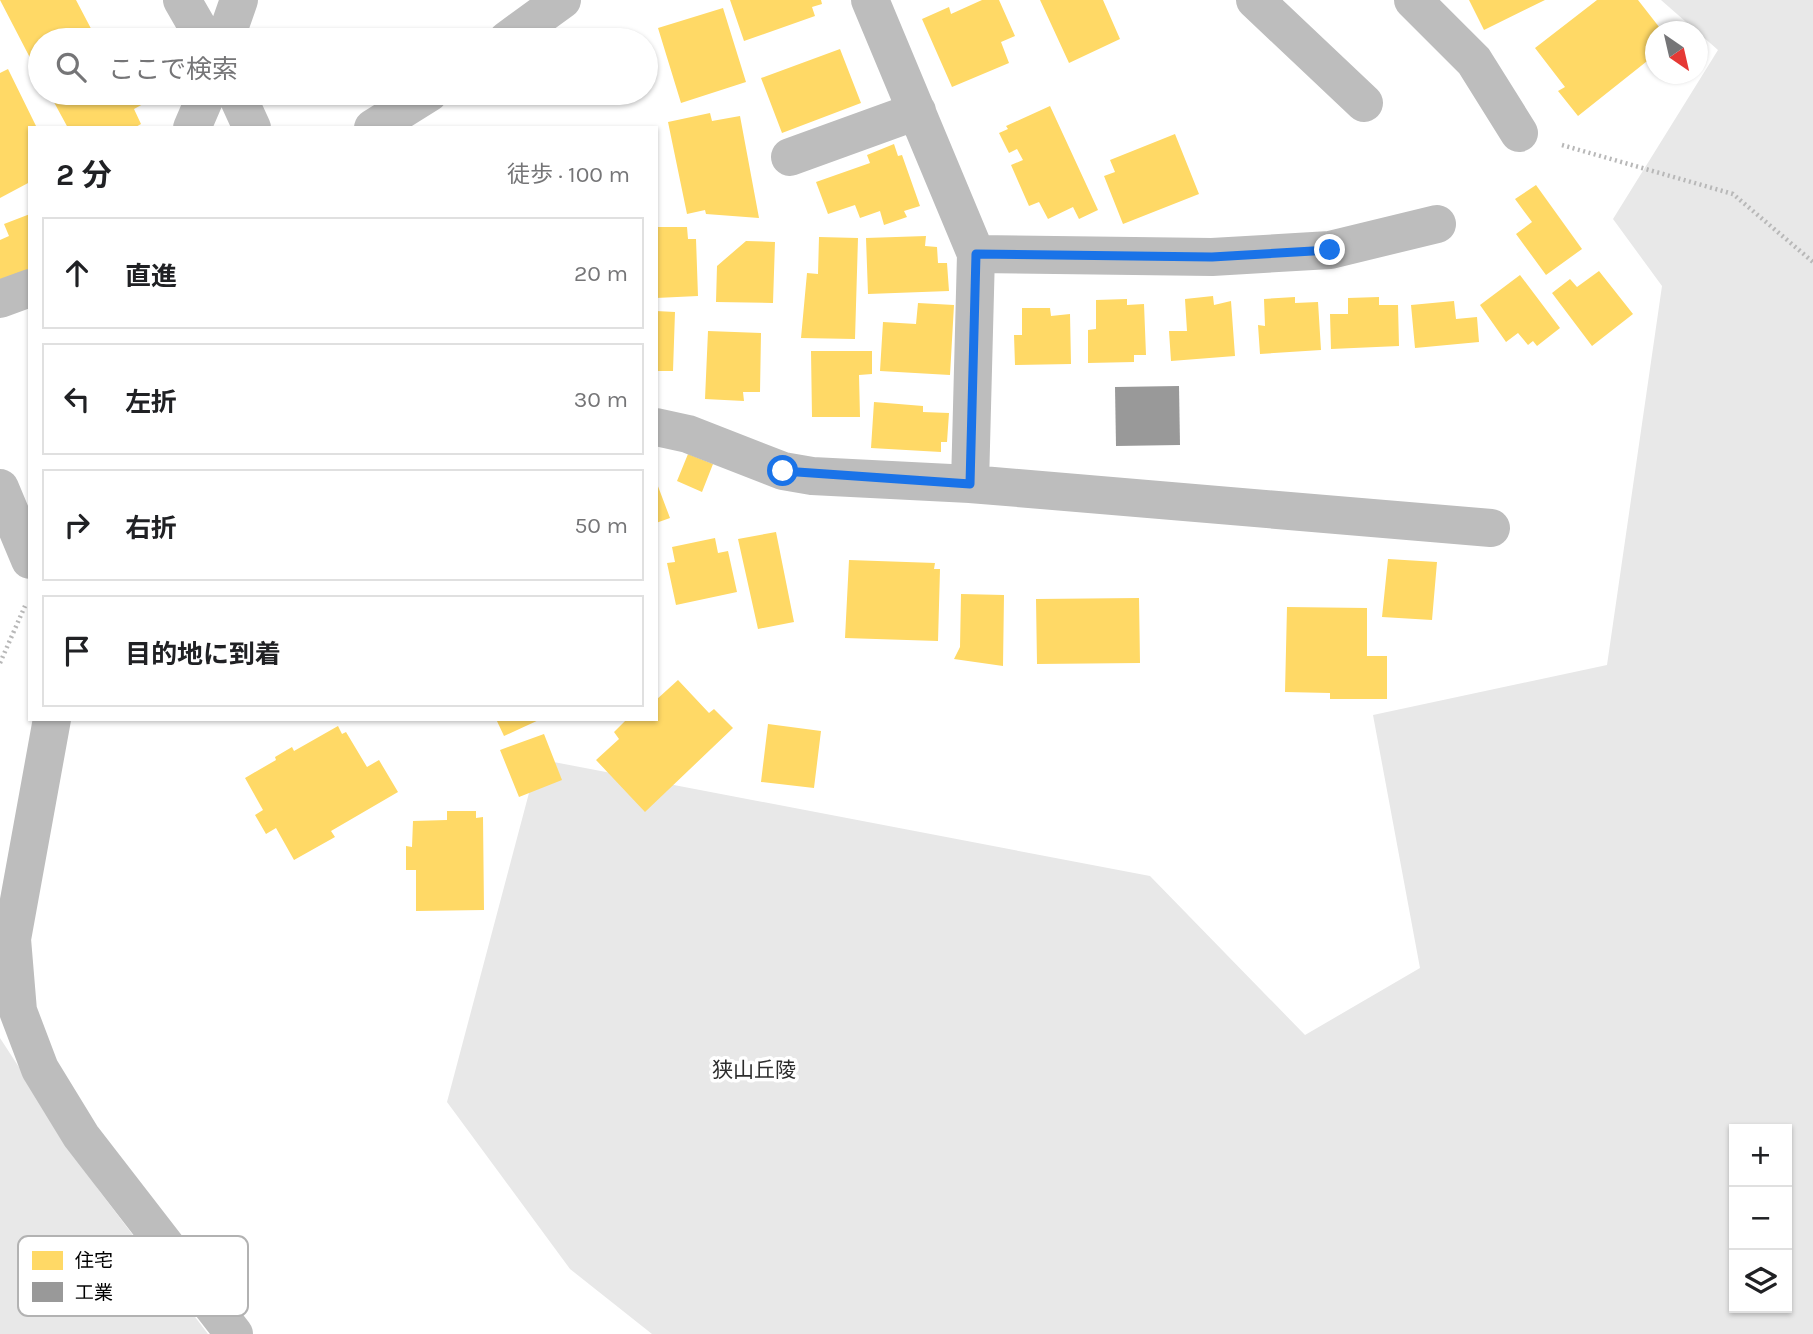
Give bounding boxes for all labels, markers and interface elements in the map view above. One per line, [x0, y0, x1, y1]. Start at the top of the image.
north arrow [1645, 21, 1708, 84]
search box [28, 28, 658, 105]
icon: search [52, 48, 90, 86]
text: ここで検索 [108, 54, 238, 85]
text: 2 分 [56, 157, 112, 193]
text: 徒歩 · 100 m [507, 161, 630, 188]
route end [1314, 234, 1345, 265]
icon: ahead [58, 254, 96, 292]
text: 20 m [574, 260, 628, 287]
text: 直進 [125, 261, 177, 292]
icon: left [58, 380, 96, 418]
text: 30 m [574, 386, 628, 413]
text: 左折 [125, 387, 177, 418]
route start [767, 455, 798, 486]
icon: right [58, 506, 96, 544]
text: 50 m [574, 512, 628, 539]
text: 右折 [125, 513, 177, 544]
icon: arrive [58, 632, 96, 670]
text: 目的地に到着 [125, 639, 281, 670]
park label: 狭山丘陵 [712, 1058, 796, 1082]
map controls [1729, 1124, 1792, 1313]
button: + [1729, 1124, 1792, 1187]
button: − [1729, 1187, 1792, 1250]
legend [18, 1236, 248, 1316]
text: 住宅 [75, 1250, 113, 1272]
button: layers [1729, 1250, 1792, 1313]
text: 工業 [75, 1282, 113, 1304]

